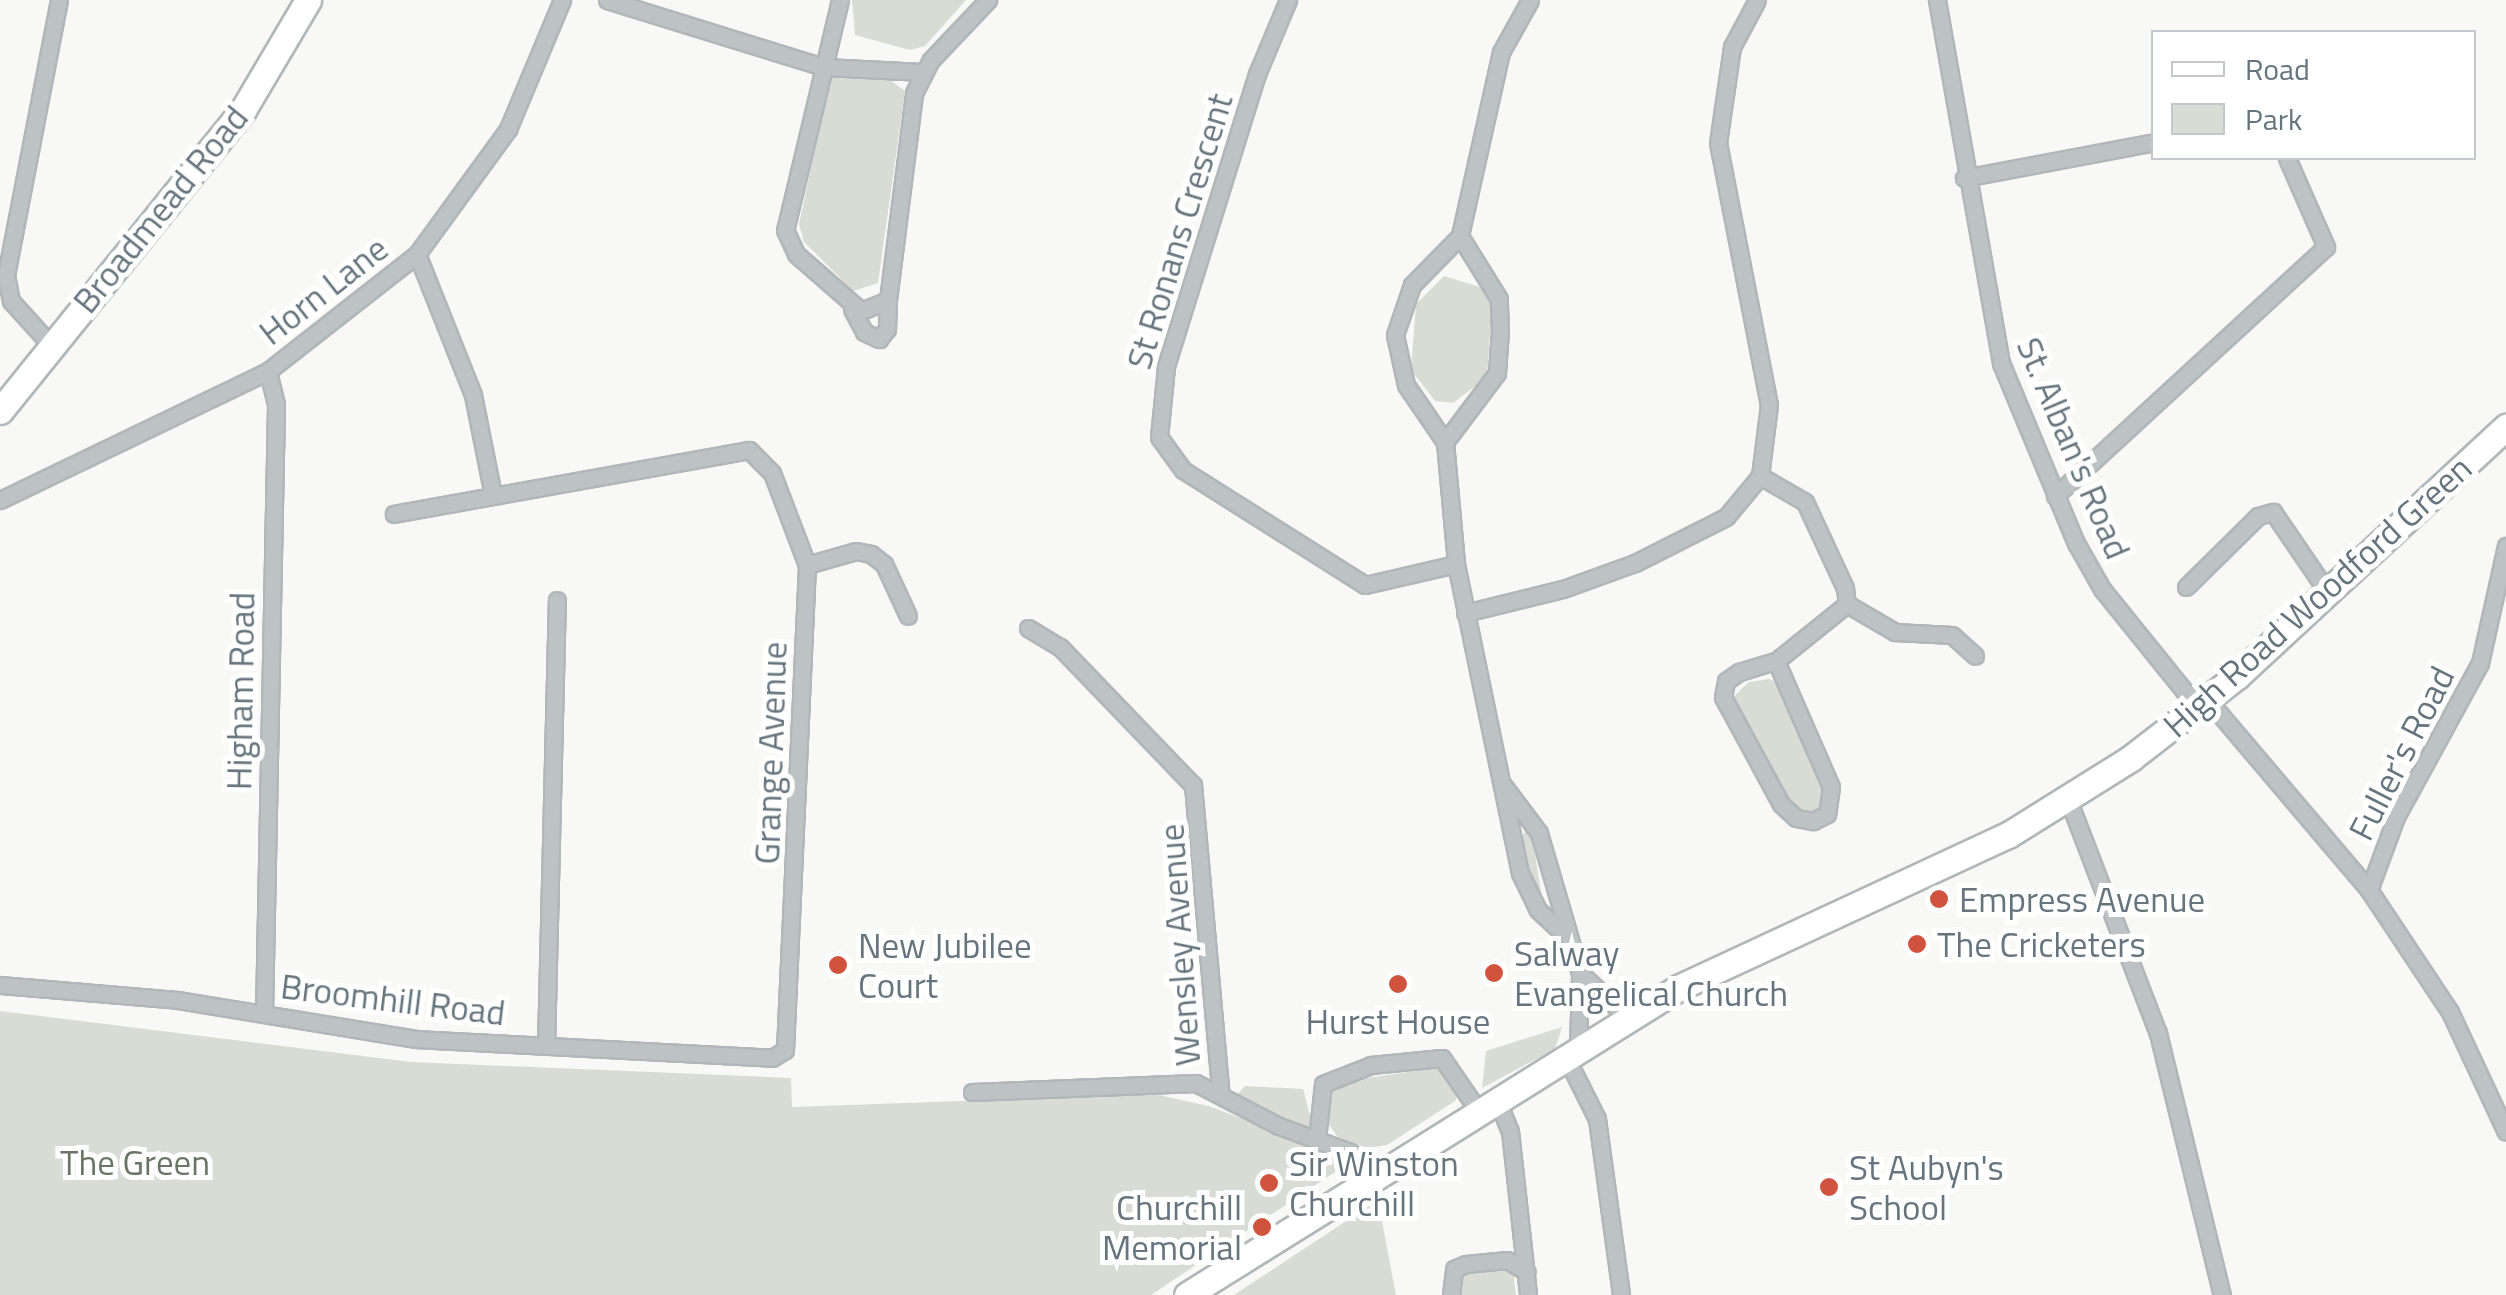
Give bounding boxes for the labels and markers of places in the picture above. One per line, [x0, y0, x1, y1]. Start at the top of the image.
place label: Empress Avenue [1959, 878, 2205, 920]
marker: Empress Avenue [1928, 888, 1950, 910]
place label: The Cricketers [1937, 923, 2146, 965]
place label: New Jubilee Court [858, 924, 1032, 1006]
place label: Salway Evangelical Church [1514, 932, 1788, 1014]
marker: The Cricketers [1906, 933, 1928, 955]
marker: New Jubilee Court [827, 954, 849, 976]
marker: Salway Evangelical Church [1483, 962, 1505, 984]
marker: Hurst House [1387, 973, 1409, 995]
place label: Hurst House [1305, 1000, 1491, 1042]
place label: Sir Winston Churchill [1289, 1142, 1459, 1224]
place label: St Aubyn's School [1849, 1146, 2004, 1228]
marker: Sir Winston Churchill [1258, 1172, 1280, 1194]
marker: St Aubyn's School [1818, 1176, 1840, 1198]
place label: Churchill Memorial [1102, 1186, 1242, 1268]
marker: Churchill Memorial [1251, 1216, 1273, 1238]

